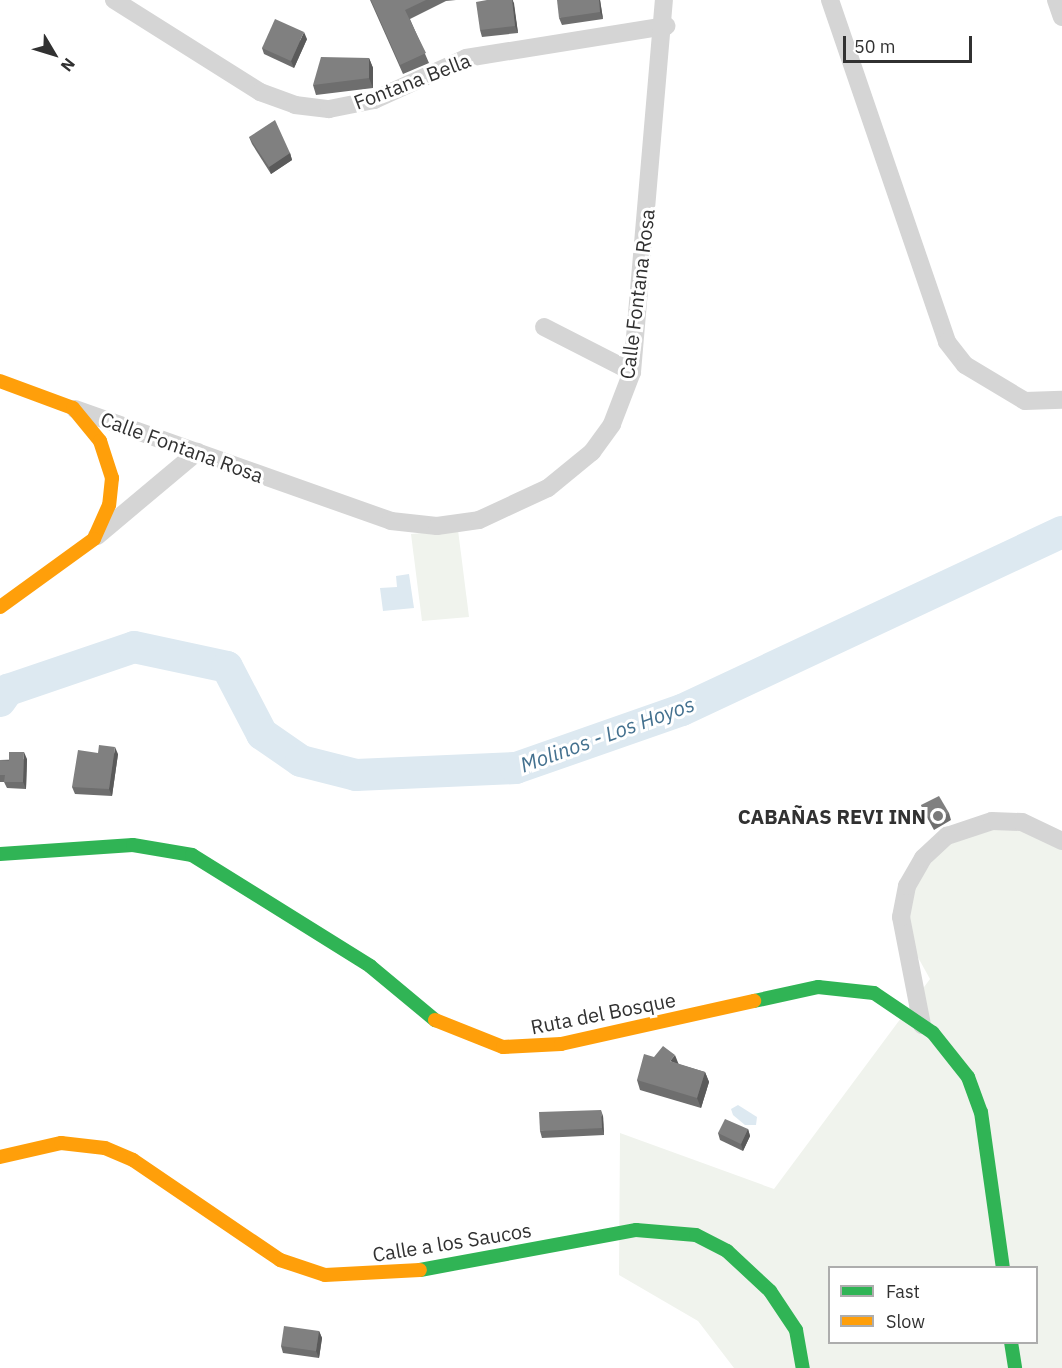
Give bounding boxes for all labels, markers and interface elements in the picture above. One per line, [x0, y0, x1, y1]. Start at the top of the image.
north arrow [24, 24, 84, 84]
scale bar [846, 24, 975, 62]
text: 50 m [854, 35, 896, 58]
street label: Fontana Bella [350, 48, 474, 114]
text: N [57, 54, 80, 76]
street label: Calle Fontana Rosa [615, 207, 659, 381]
street label: Calle Fontana Rosa [97, 406, 267, 488]
water label: Molinos - Los Hoyos [516, 691, 698, 777]
place label: CABAÑAS REVI INN [738, 804, 926, 828]
marker: CABAÑAS REVI INN [931, 809, 945, 823]
street label: Ruta del Bosque [528, 987, 678, 1039]
street label: Calle a los Saucos [371, 1218, 533, 1266]
legend [828, 1266, 1038, 1344]
text: Fast [886, 1280, 920, 1303]
text: Slow [886, 1310, 925, 1333]

